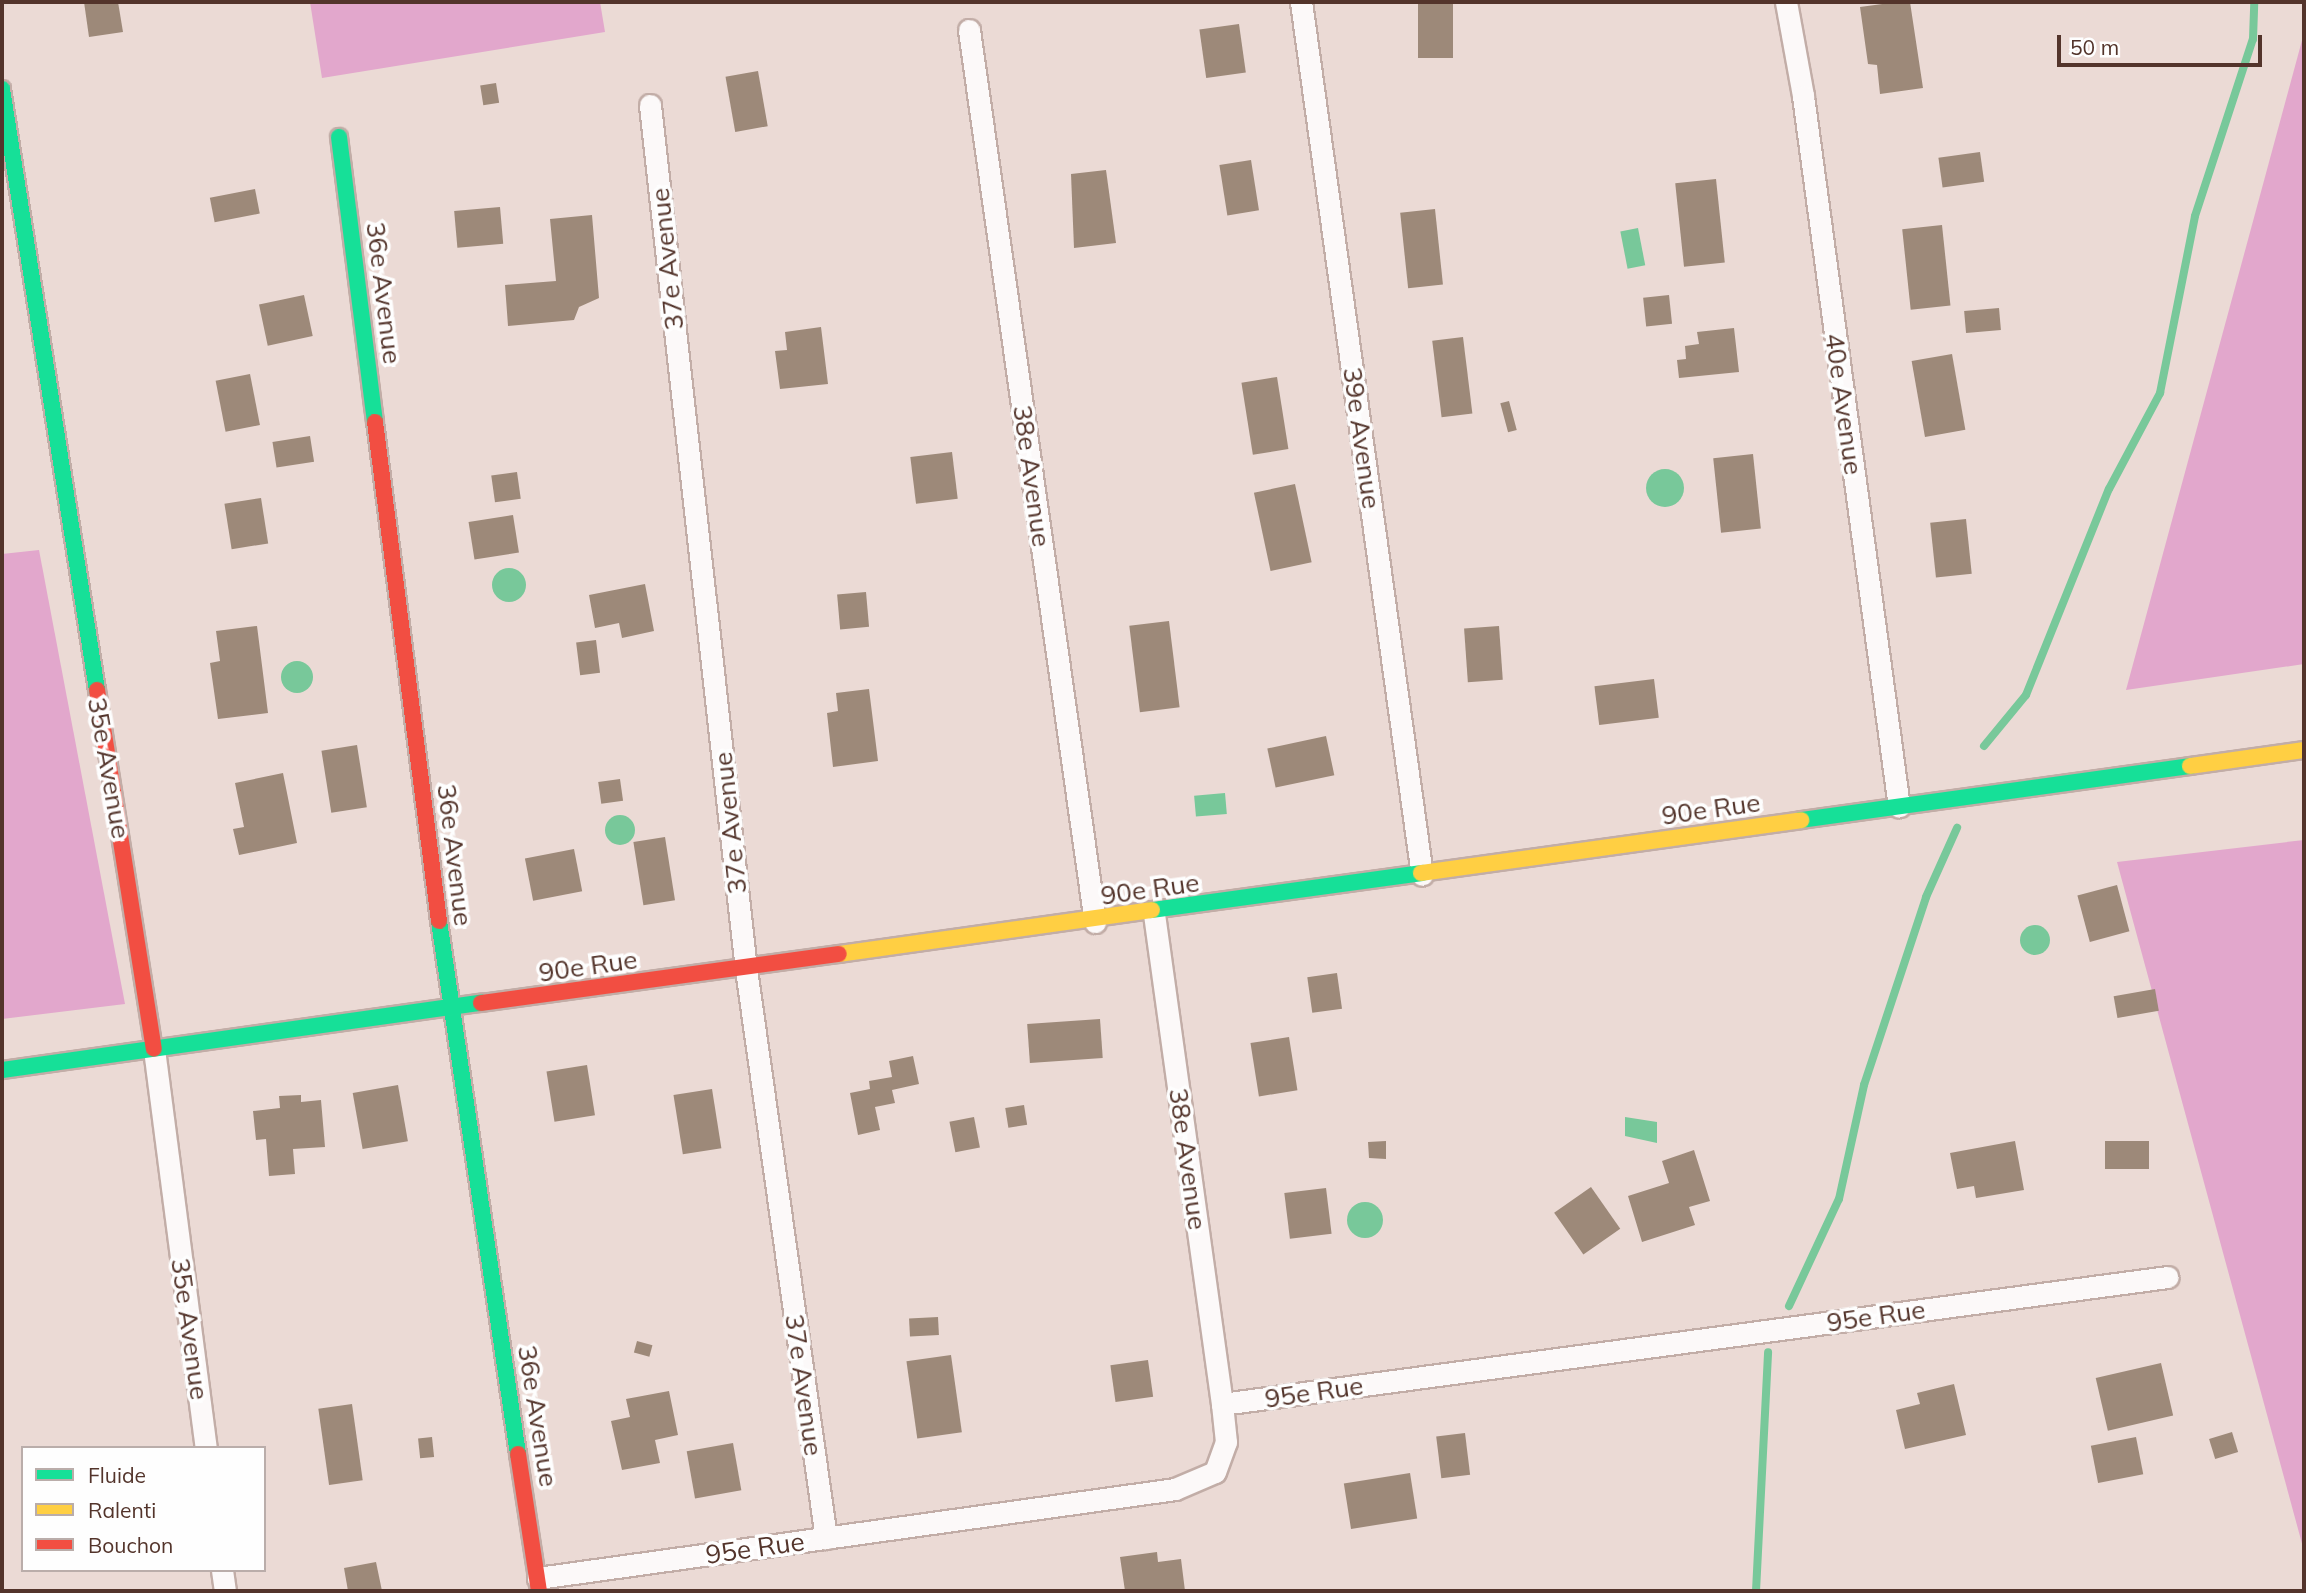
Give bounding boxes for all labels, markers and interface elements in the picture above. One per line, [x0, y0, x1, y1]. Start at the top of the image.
scale bar [2061, 21, 2266, 65]
text: 50 m [2070, 34, 2119, 60]
street label: 37e Avenue [644, 186, 690, 332]
street label: 36e Avenue [360, 220, 408, 366]
street label: 40e Avenue [1819, 331, 1869, 477]
street label: 39e Avenue [1337, 365, 1387, 511]
street label: 38e Avenue [1007, 403, 1057, 549]
street label: 35e Avenue [81, 695, 137, 841]
street label: 37e Avenue [707, 750, 753, 896]
street label: 36e Avenue [431, 782, 479, 928]
street label: 90e Rue [1660, 787, 1762, 831]
street label: 90e Rue [1099, 867, 1201, 911]
street label: 90e Rue [537, 944, 639, 988]
street label: 38e Avenue [1163, 1086, 1213, 1232]
street label: 35e Avenue [165, 1256, 215, 1402]
street label: 95e Rue [1825, 1294, 1927, 1338]
street label: 37e Avenue [779, 1312, 829, 1458]
street label: 36e Avenue [511, 1343, 565, 1489]
street label: 95e Rue [1263, 1370, 1365, 1414]
legend [21, 1446, 266, 1572]
text: Fluide [88, 1462, 146, 1488]
text: Ralenti [88, 1497, 156, 1523]
street label: 95e Rue [704, 1526, 806, 1570]
text: Bouchon [88, 1532, 173, 1558]

